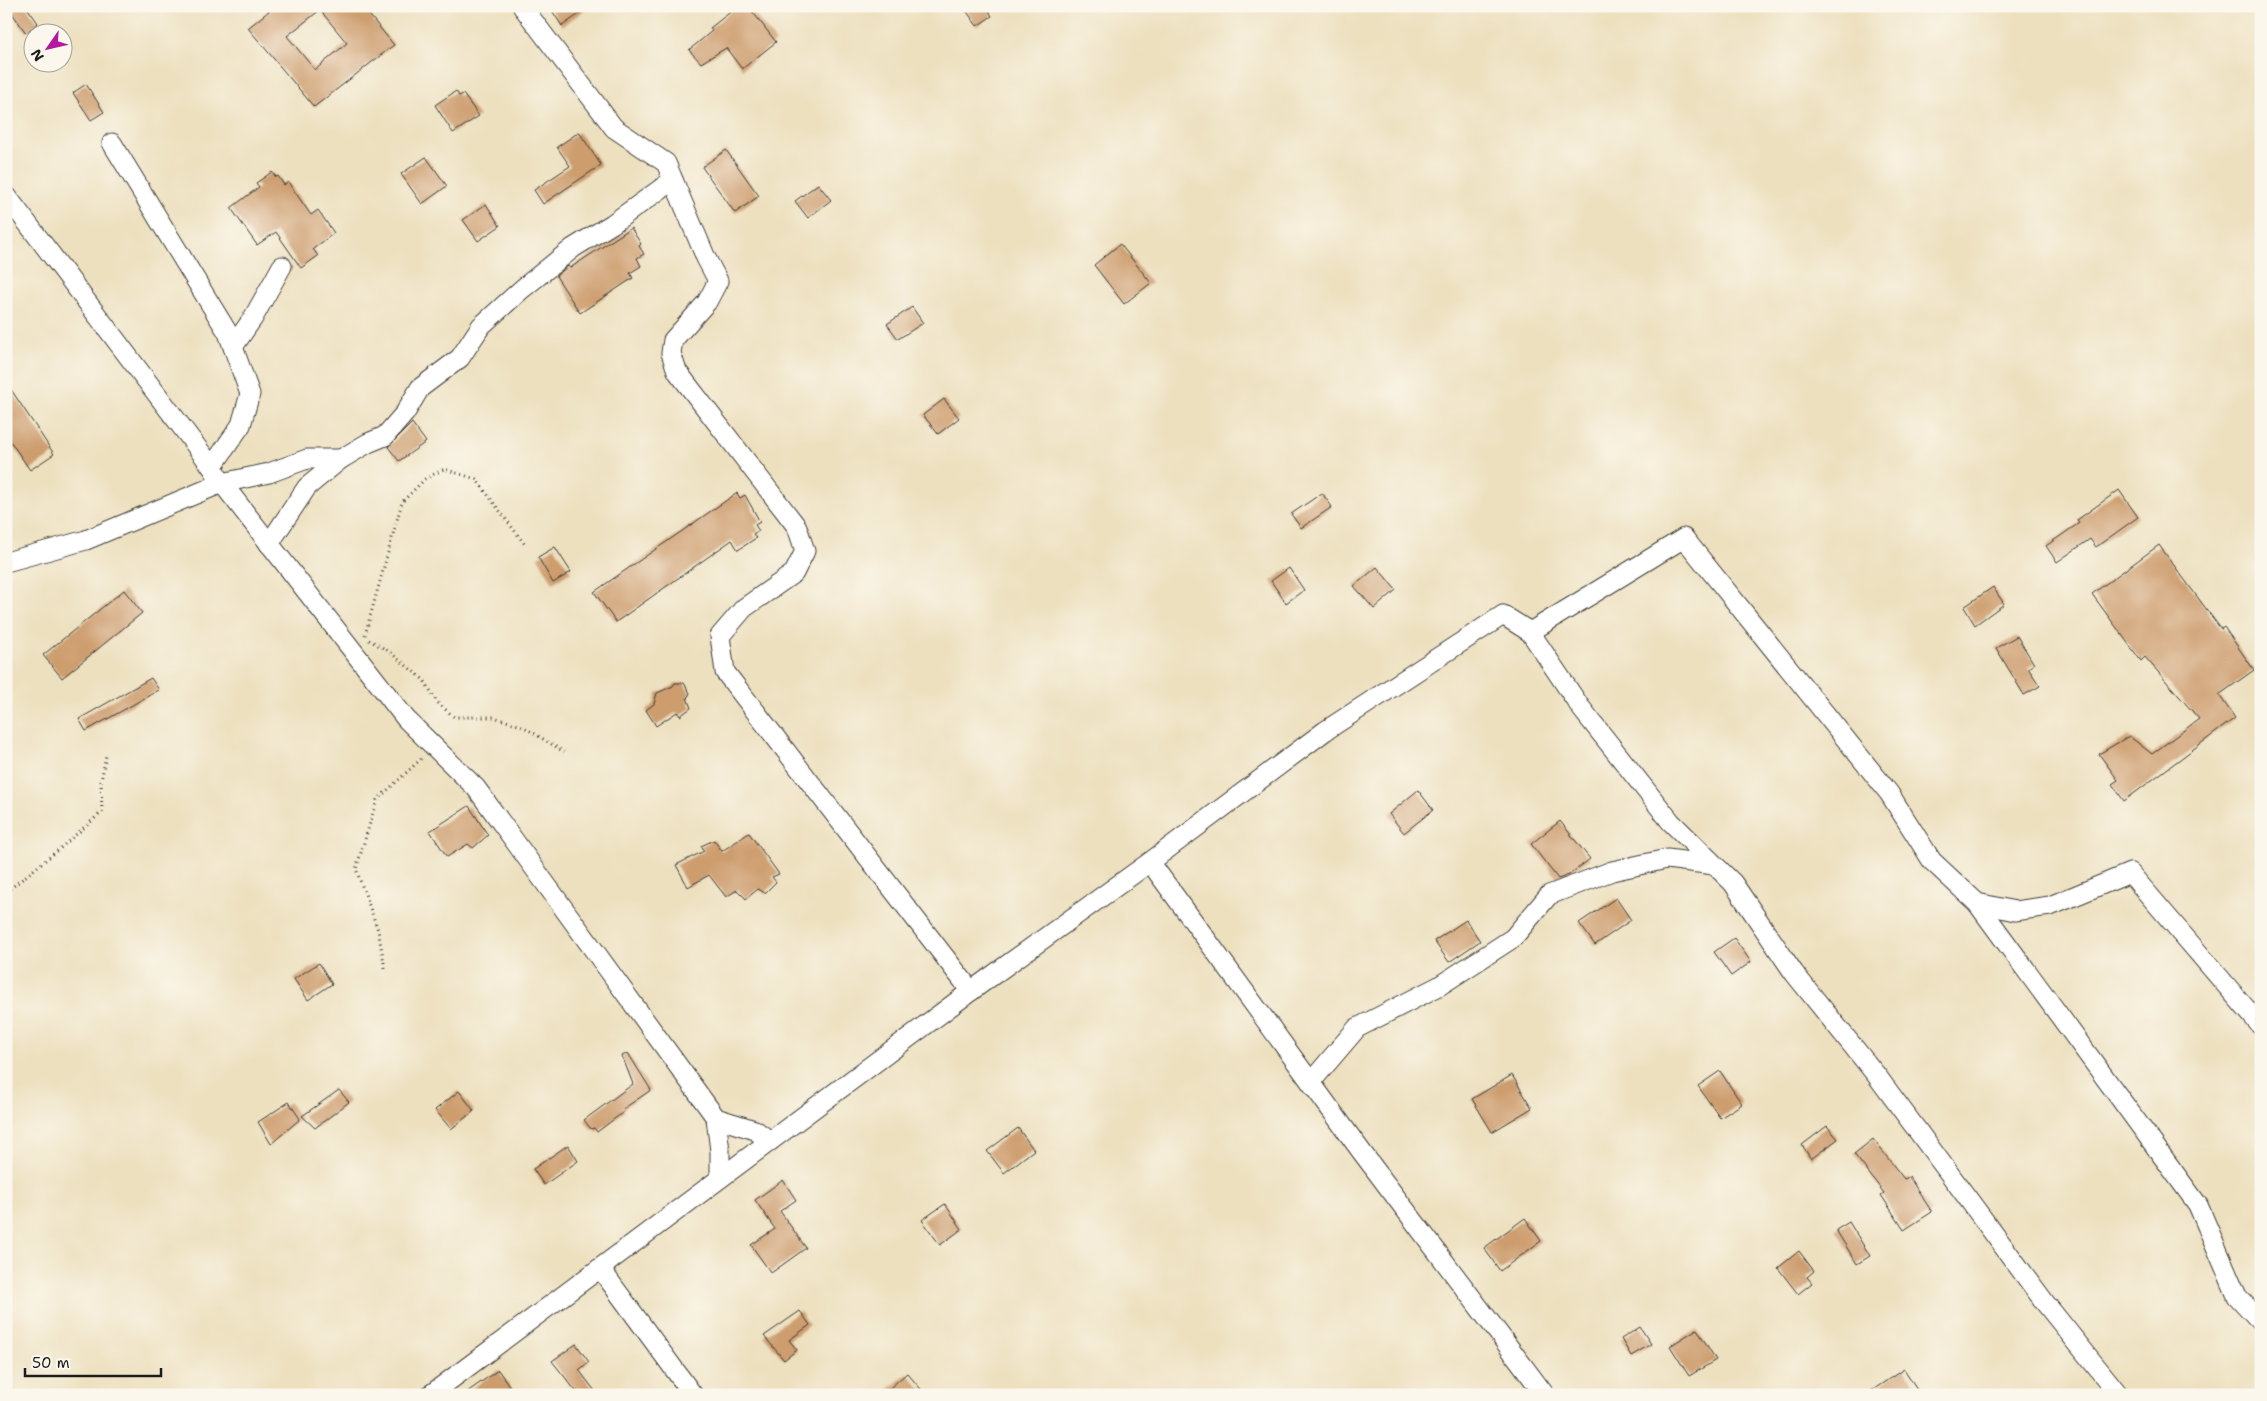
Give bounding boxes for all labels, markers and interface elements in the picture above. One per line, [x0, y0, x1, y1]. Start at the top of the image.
north arrow [22, 22, 72, 72]
text: N [27, 46, 48, 65]
scale bar [25, 1346, 161, 1378]
text: 50 m [32, 1353, 70, 1373]

